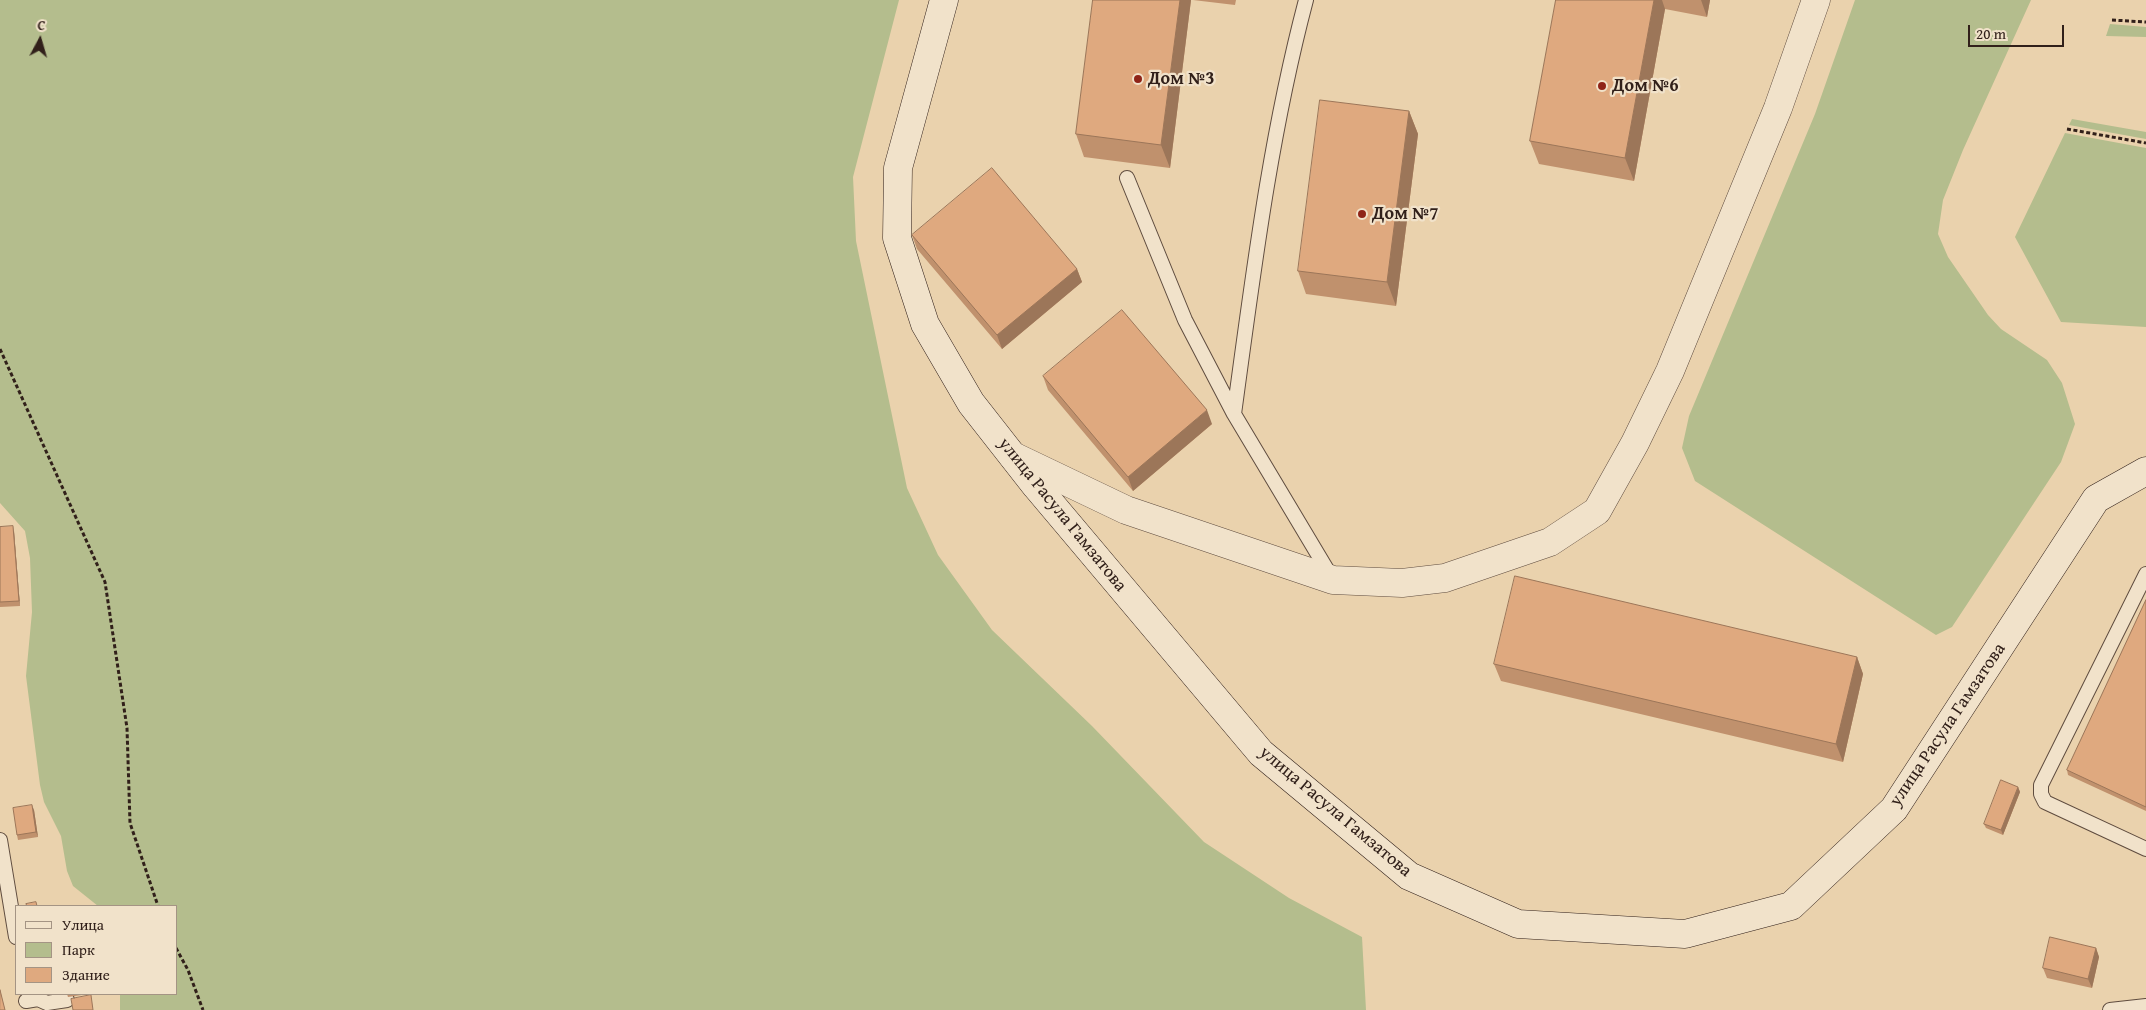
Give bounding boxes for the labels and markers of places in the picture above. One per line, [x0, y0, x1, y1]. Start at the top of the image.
place label: Дом №3 [1148, 68, 1215, 90]
marker: Дом №3 [1132, 73, 1144, 85]
place label: Дом №6 [1612, 75, 1679, 97]
marker: Дом №6 [1596, 80, 1608, 92]
place label: Дом №7 [1372, 203, 1439, 225]
marker: Дом №7 [1356, 208, 1368, 220]

